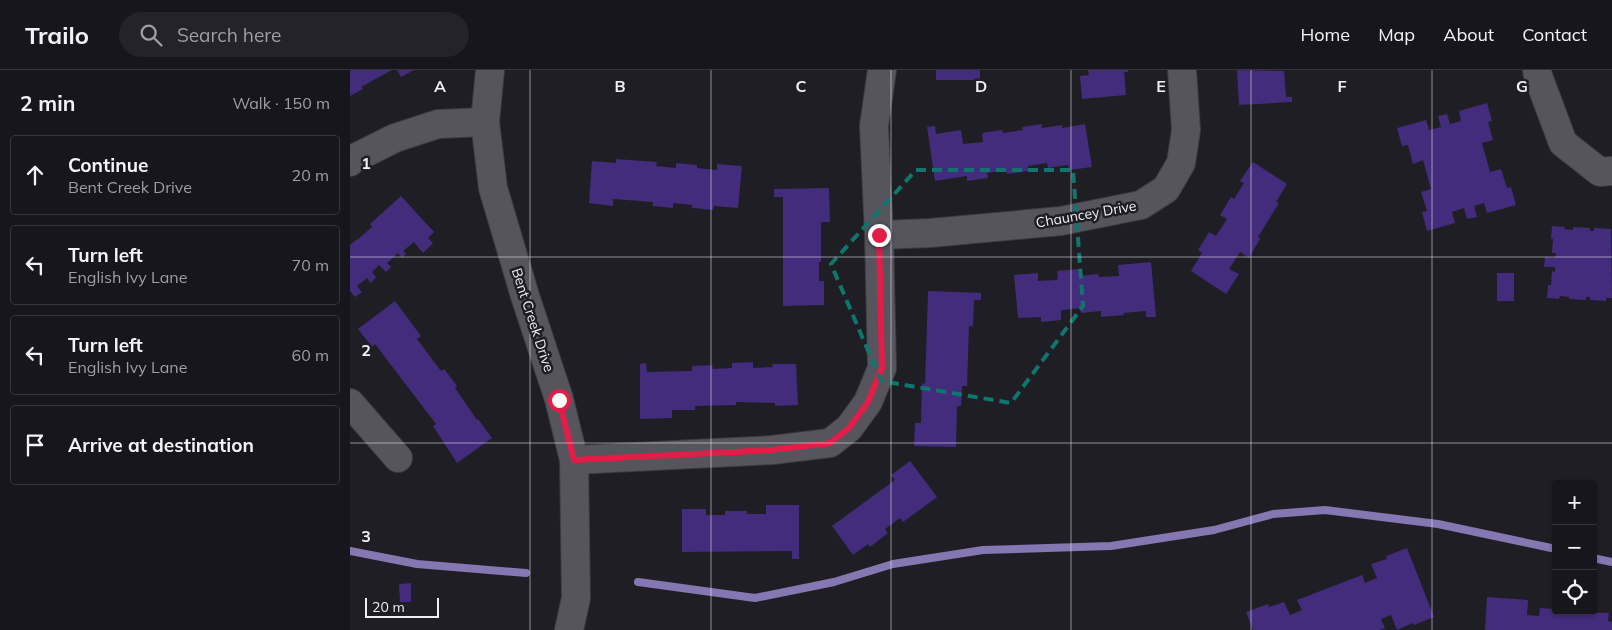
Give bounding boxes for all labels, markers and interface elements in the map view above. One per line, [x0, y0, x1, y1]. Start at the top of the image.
search box [119, 12, 469, 57]
text: Trailo [25, 20, 89, 50]
icon: search [137, 21, 165, 49]
text: Search here [177, 23, 281, 47]
text: Home [1300, 23, 1350, 46]
text: Map [1378, 23, 1415, 46]
text: About [1443, 23, 1494, 46]
text: Contact [1522, 23, 1587, 46]
text: A [434, 76, 446, 96]
text: B [614, 76, 626, 96]
text: C [796, 76, 807, 96]
text: D [975, 76, 987, 96]
text: E [1156, 76, 1166, 96]
text: F [1337, 76, 1347, 96]
text: G [1516, 76, 1528, 96]
text: 2 min [20, 90, 75, 116]
text: Walk · 150 m [232, 93, 330, 113]
text: Continue [68, 153, 148, 177]
text: 1 [361, 153, 371, 173]
icon: ahead [21, 161, 49, 189]
text: 20 m [292, 165, 329, 185]
text: Bent Creek Drive [68, 177, 192, 197]
street label: Chauncey Drive [1034, 196, 1138, 232]
route end [868, 224, 891, 247]
text: Turn left [68, 243, 143, 267]
icon: left [21, 251, 49, 279]
text: 70 m [292, 255, 329, 275]
street label: Bent Creek Drive [508, 266, 558, 374]
text: English Ivy Lane [68, 267, 187, 287]
text: Turn left [68, 333, 143, 357]
text: 2 [361, 340, 371, 360]
icon: left [21, 341, 49, 369]
text: 60 m [292, 345, 329, 365]
text: English Ivy Lane [68, 357, 187, 377]
route start [548, 389, 571, 412]
icon: arrive [21, 431, 49, 459]
text: Arrive at destination [68, 433, 254, 457]
map controls [1552, 480, 1597, 615]
button: + [1552, 480, 1597, 525]
button: − [1552, 525, 1597, 570]
text: 3 [361, 526, 371, 546]
button: locate [1552, 570, 1597, 615]
scale bar [365, 595, 439, 618]
text: 20 m [372, 598, 405, 616]

